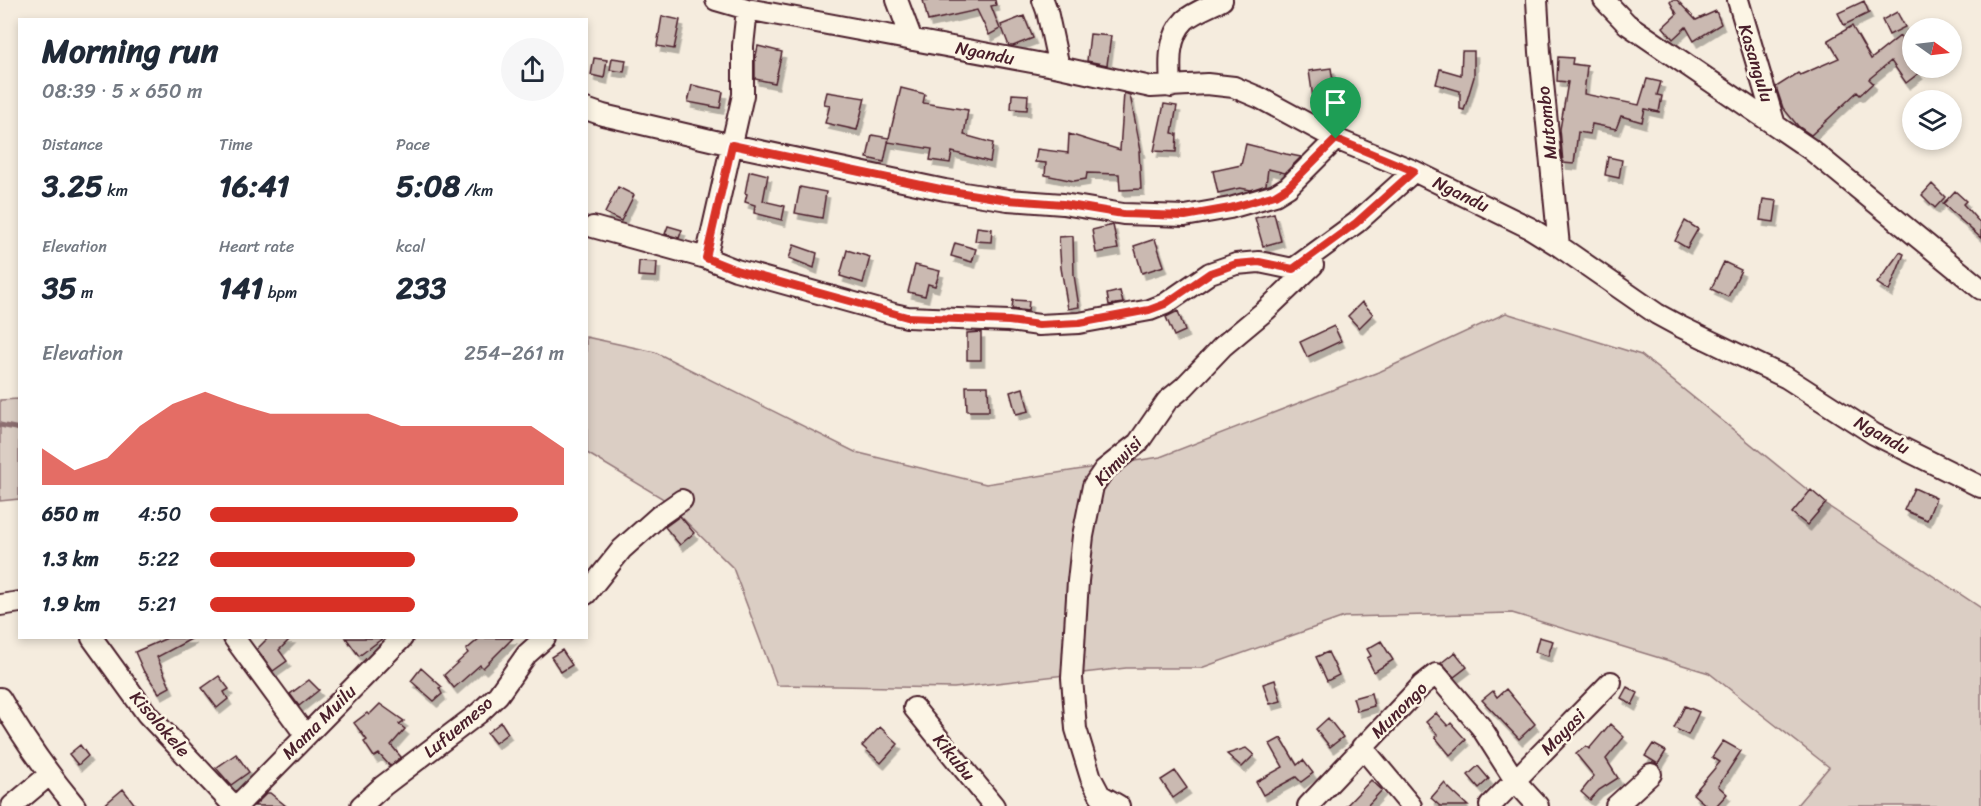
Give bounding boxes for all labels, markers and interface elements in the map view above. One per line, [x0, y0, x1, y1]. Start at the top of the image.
north arrow [1902, 18, 1962, 78]
map controls [1902, 18, 1962, 150]
street label: Kasangulu [1729, 20, 1783, 107]
text: Morning run [42, 22, 218, 80]
street label: Ngandu [953, 32, 1018, 74]
button: share [501, 38, 564, 101]
text: 08:39 · 5 × 650 m [42, 74, 202, 109]
pin [1310, 77, 1361, 139]
street label: Mutombo [1527, 85, 1567, 161]
icon: arrive [1319, 86, 1352, 119]
button: layers [1902, 90, 1962, 150]
text: Distance [42, 130, 103, 159]
text: Time [219, 130, 253, 159]
text: Pace [396, 130, 430, 159]
text: 3.25 [42, 159, 103, 213]
text: 16:41 [219, 159, 290, 213]
text: 5:08 [396, 159, 460, 213]
street label: Ngandu [1427, 167, 1495, 222]
text: km [103, 176, 128, 205]
text: /km [460, 176, 493, 205]
text: Elevation [42, 232, 107, 261]
text: Heart rate [219, 232, 294, 261]
text: kcal [396, 232, 425, 261]
text: 35 [42, 261, 77, 315]
text: 141 [219, 261, 264, 315]
text: 233 [396, 261, 446, 315]
text: m [77, 278, 93, 307]
text: bpm [264, 278, 297, 307]
text: Elevation [42, 336, 123, 371]
text: 254–261 m [464, 336, 564, 371]
street label: Ngandu [1848, 407, 1916, 464]
street label: Kimwisi [1086, 428, 1151, 494]
text: 650 m [42, 497, 99, 532]
text: 4:50 [138, 497, 181, 532]
text: 1.3 km [42, 542, 99, 577]
text: 5:22 [138, 542, 179, 577]
text: 1.9 km [42, 587, 100, 622]
text: 5:21 [138, 587, 176, 622]
street label: Munongo [1363, 674, 1435, 746]
street label: Mama Muilu [274, 676, 365, 767]
street label: Kisolokele [121, 683, 199, 765]
street label: Lufuemeso [416, 688, 500, 766]
street label: Mayasi [1532, 700, 1594, 763]
street label: Kikubu [924, 726, 984, 788]

